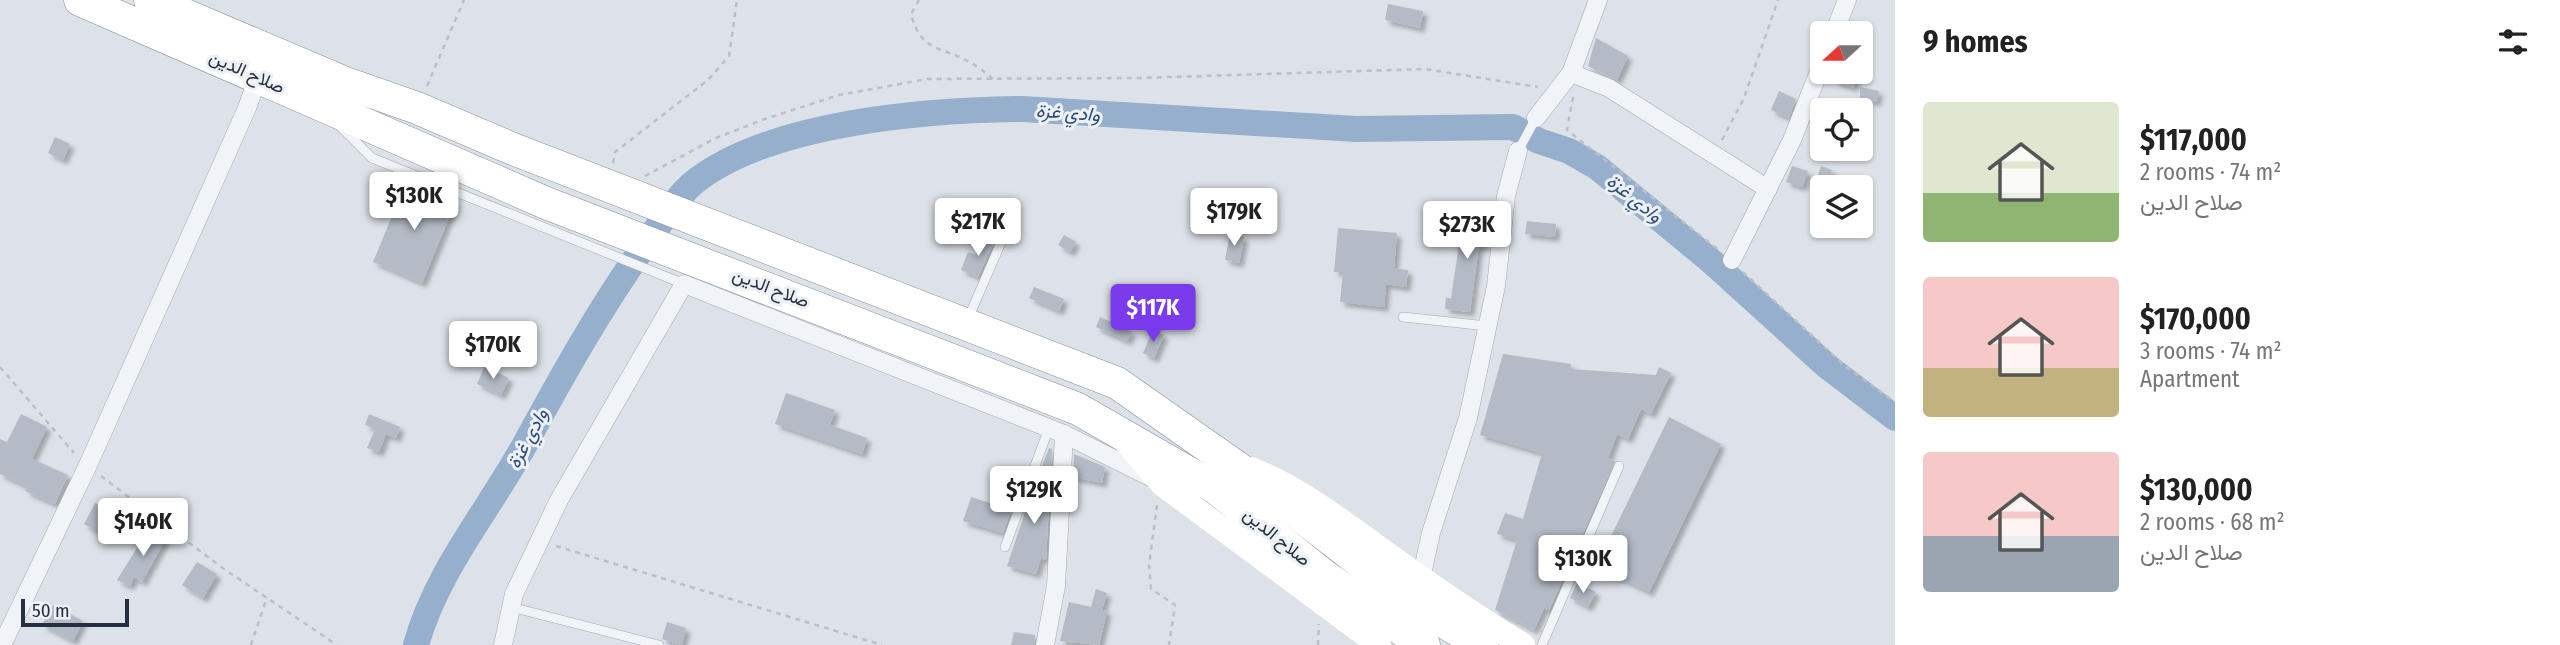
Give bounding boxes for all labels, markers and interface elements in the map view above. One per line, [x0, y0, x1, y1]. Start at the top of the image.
north arrow [1810, 21, 1872, 84]
map controls [1810, 21, 1873, 238]
icon: filters [2494, 23, 2532, 61]
text: 9 homes [1923, 24, 2028, 60]
street label: صلاح الدين [205, 46, 288, 99]
button: locate [1810, 98, 1873, 161]
water label: وادي غزة [1035, 99, 1101, 130]
text: $117,000 [2140, 122, 2247, 158]
icon: home [1979, 130, 2063, 214]
text: 2 rooms · 74 m² [2140, 158, 2281, 186]
water label: وادي غزة [1600, 169, 1667, 231]
pin: $130K [365, 173, 463, 232]
button: layers [1810, 175, 1873, 238]
text: $130K [385, 181, 443, 209]
pin: $179K [1185, 188, 1283, 248]
text: صلاح الدين [2140, 188, 2243, 216]
text: $179K [1206, 197, 1262, 225]
pin: $217K [929, 198, 1027, 258]
pin: $273K [1418, 202, 1516, 261]
text: $217K [951, 207, 1005, 235]
text: $273K [1439, 210, 1495, 238]
street label: صلاح الدين [729, 263, 812, 314]
pin: $117K [1104, 284, 1202, 344]
text: $117K [1127, 293, 1179, 321]
text: $170,000 [2140, 301, 2251, 337]
icon: home [1979, 305, 2063, 389]
pin: $170K [444, 322, 542, 381]
text: $170K [465, 330, 521, 358]
text: 3 rooms · 74 m² [2140, 337, 2282, 365]
text: Apartment [2140, 365, 2240, 393]
water label: وادي غزة [502, 404, 556, 474]
pin: $129K [985, 466, 1083, 526]
text: $130,000 [2140, 472, 2253, 508]
text: $129K [1006, 475, 1062, 503]
icon: home [1979, 480, 2063, 564]
pin: $140K [94, 498, 192, 558]
street label: صلاح الدين [1238, 503, 1315, 572]
text: $140K [114, 507, 172, 535]
text: 2 rooms · 68 m² [2140, 508, 2285, 536]
pin: $130K [1534, 536, 1632, 595]
text: صلاح الدين [2140, 538, 2243, 566]
text: $130K [1554, 544, 1612, 572]
scale bar [21, 596, 130, 628]
text: 50 m [32, 599, 70, 622]

